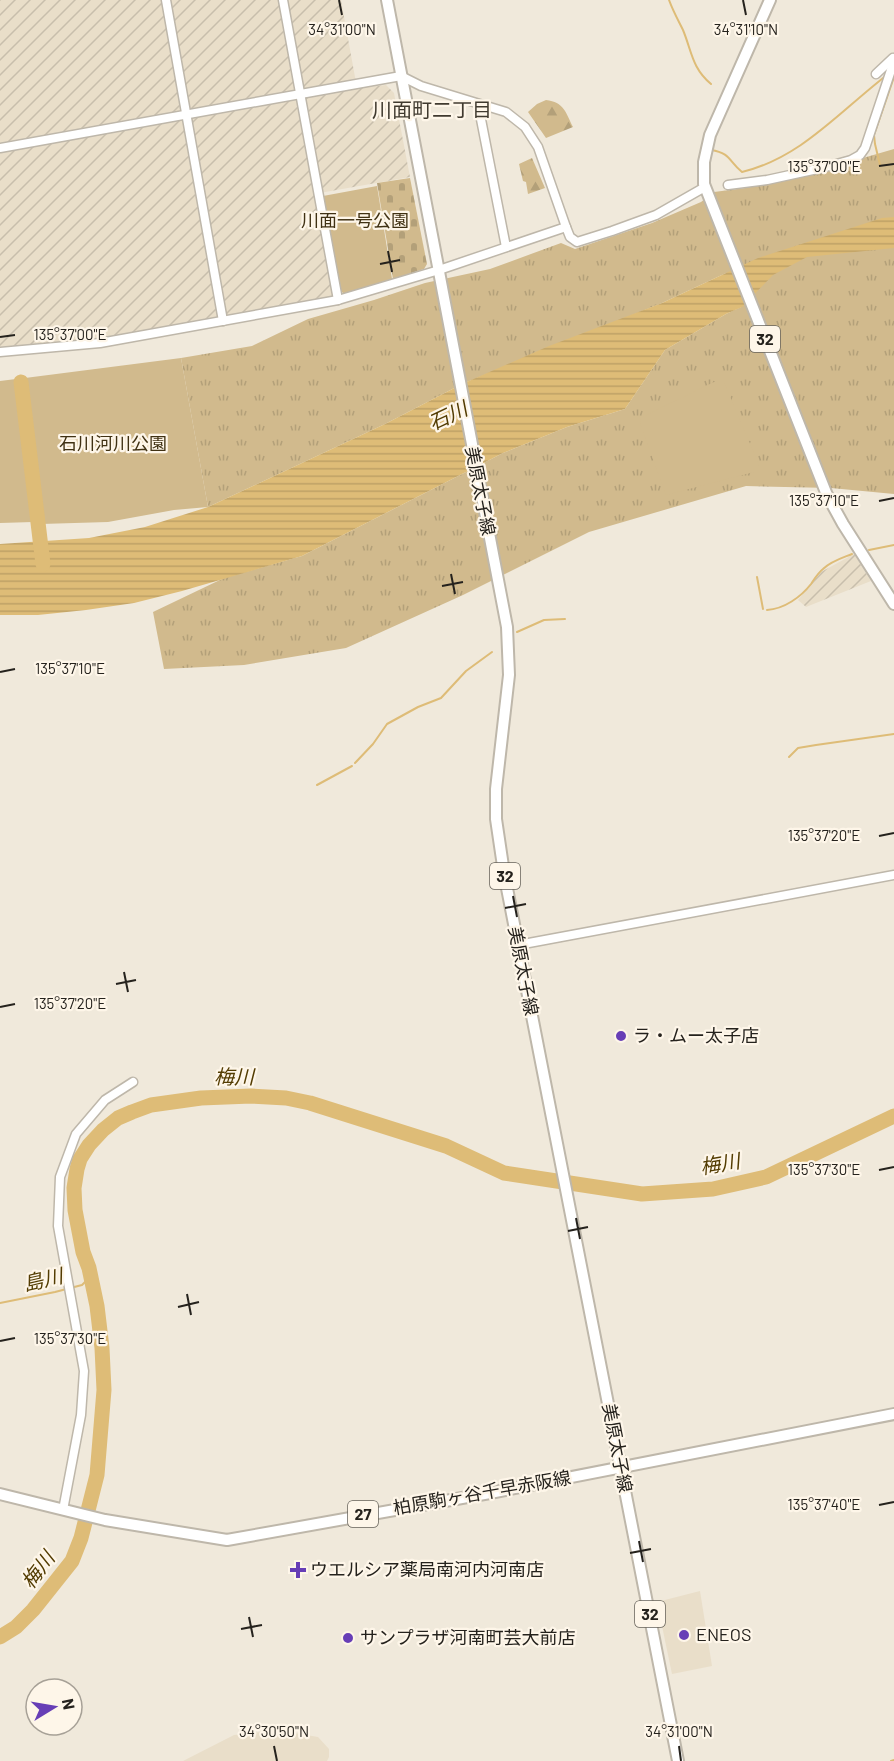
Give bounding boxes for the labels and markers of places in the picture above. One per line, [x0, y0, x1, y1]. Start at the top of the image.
place label: ラ・ムー太子店 [633, 1024, 759, 1046]
marker: ラ・ムー太子店 [614, 1029, 628, 1043]
place label: ウエルシア薬局南河内河南店 [310, 1558, 544, 1580]
marker: ウエルシア薬局南河内河南店 [291, 1563, 305, 1577]
place label: ENEOS [696, 1623, 751, 1645]
place label: サンプラザ河南町芸大前店 [360, 1626, 575, 1648]
marker: ENEOS [677, 1628, 691, 1642]
marker: サンプラザ河南町芸大前店 [341, 1631, 355, 1645]

